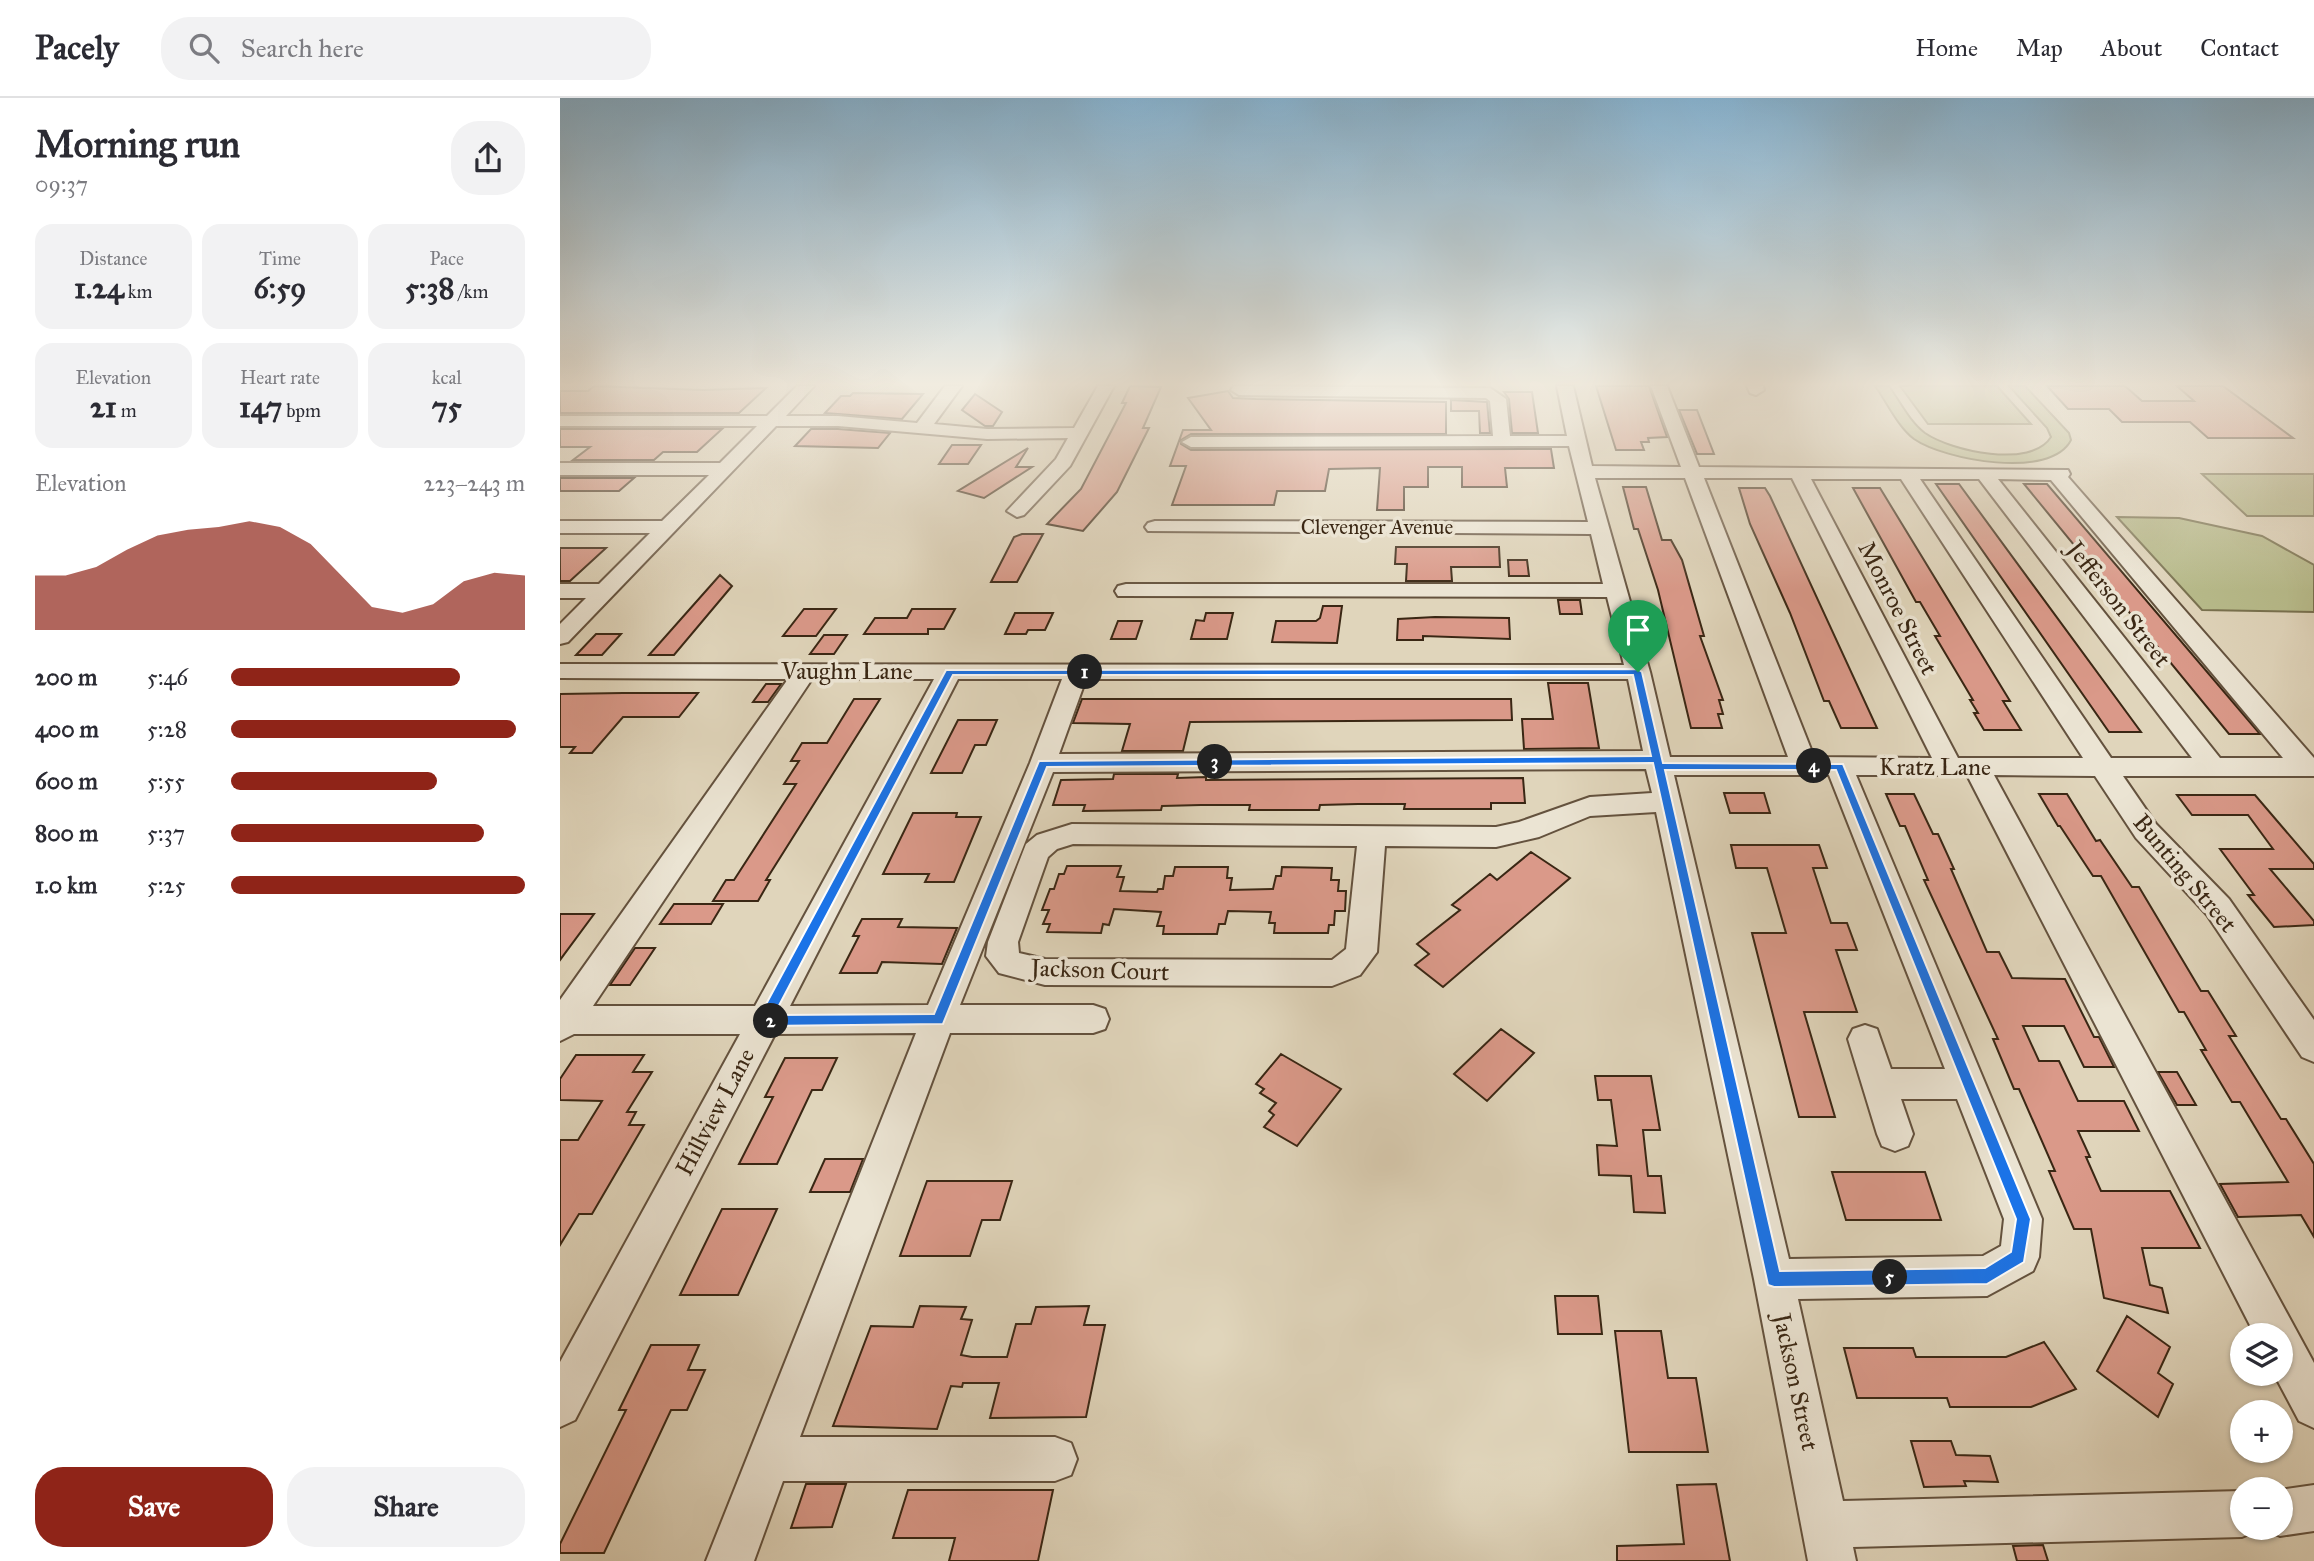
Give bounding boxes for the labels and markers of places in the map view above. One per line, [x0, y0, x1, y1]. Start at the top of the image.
pin [1608, 600, 1668, 672]
pin: 1 [1068, 654, 1102, 690]
pin: 3 [1198, 744, 1232, 780]
pin: 4 [1796, 748, 1832, 784]
pin: 2 [754, 1004, 788, 1038]
pin: 5 [1872, 1260, 1908, 1294]

